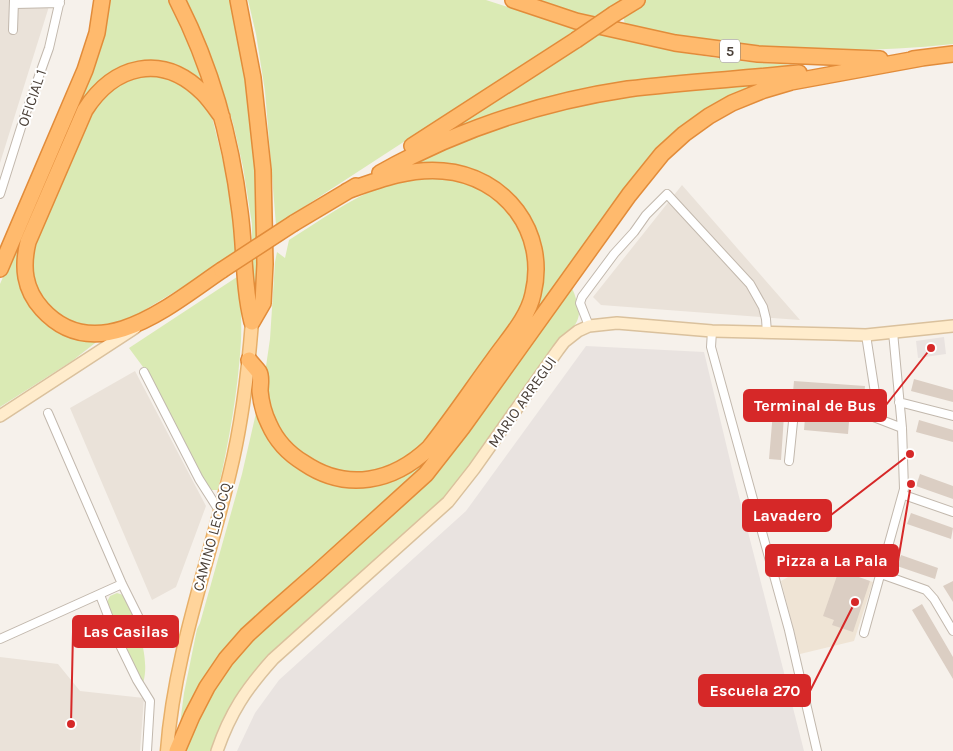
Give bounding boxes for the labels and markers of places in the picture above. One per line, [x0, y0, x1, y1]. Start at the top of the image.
callout: Terminal de Bus [744, 390, 886, 421]
callout: Lavadero [743, 500, 831, 531]
callout: Pizza a La Pala [766, 545, 898, 576]
callout: Las Casilas [73, 616, 178, 647]
callout: Escuela 270 [699, 675, 810, 706]

